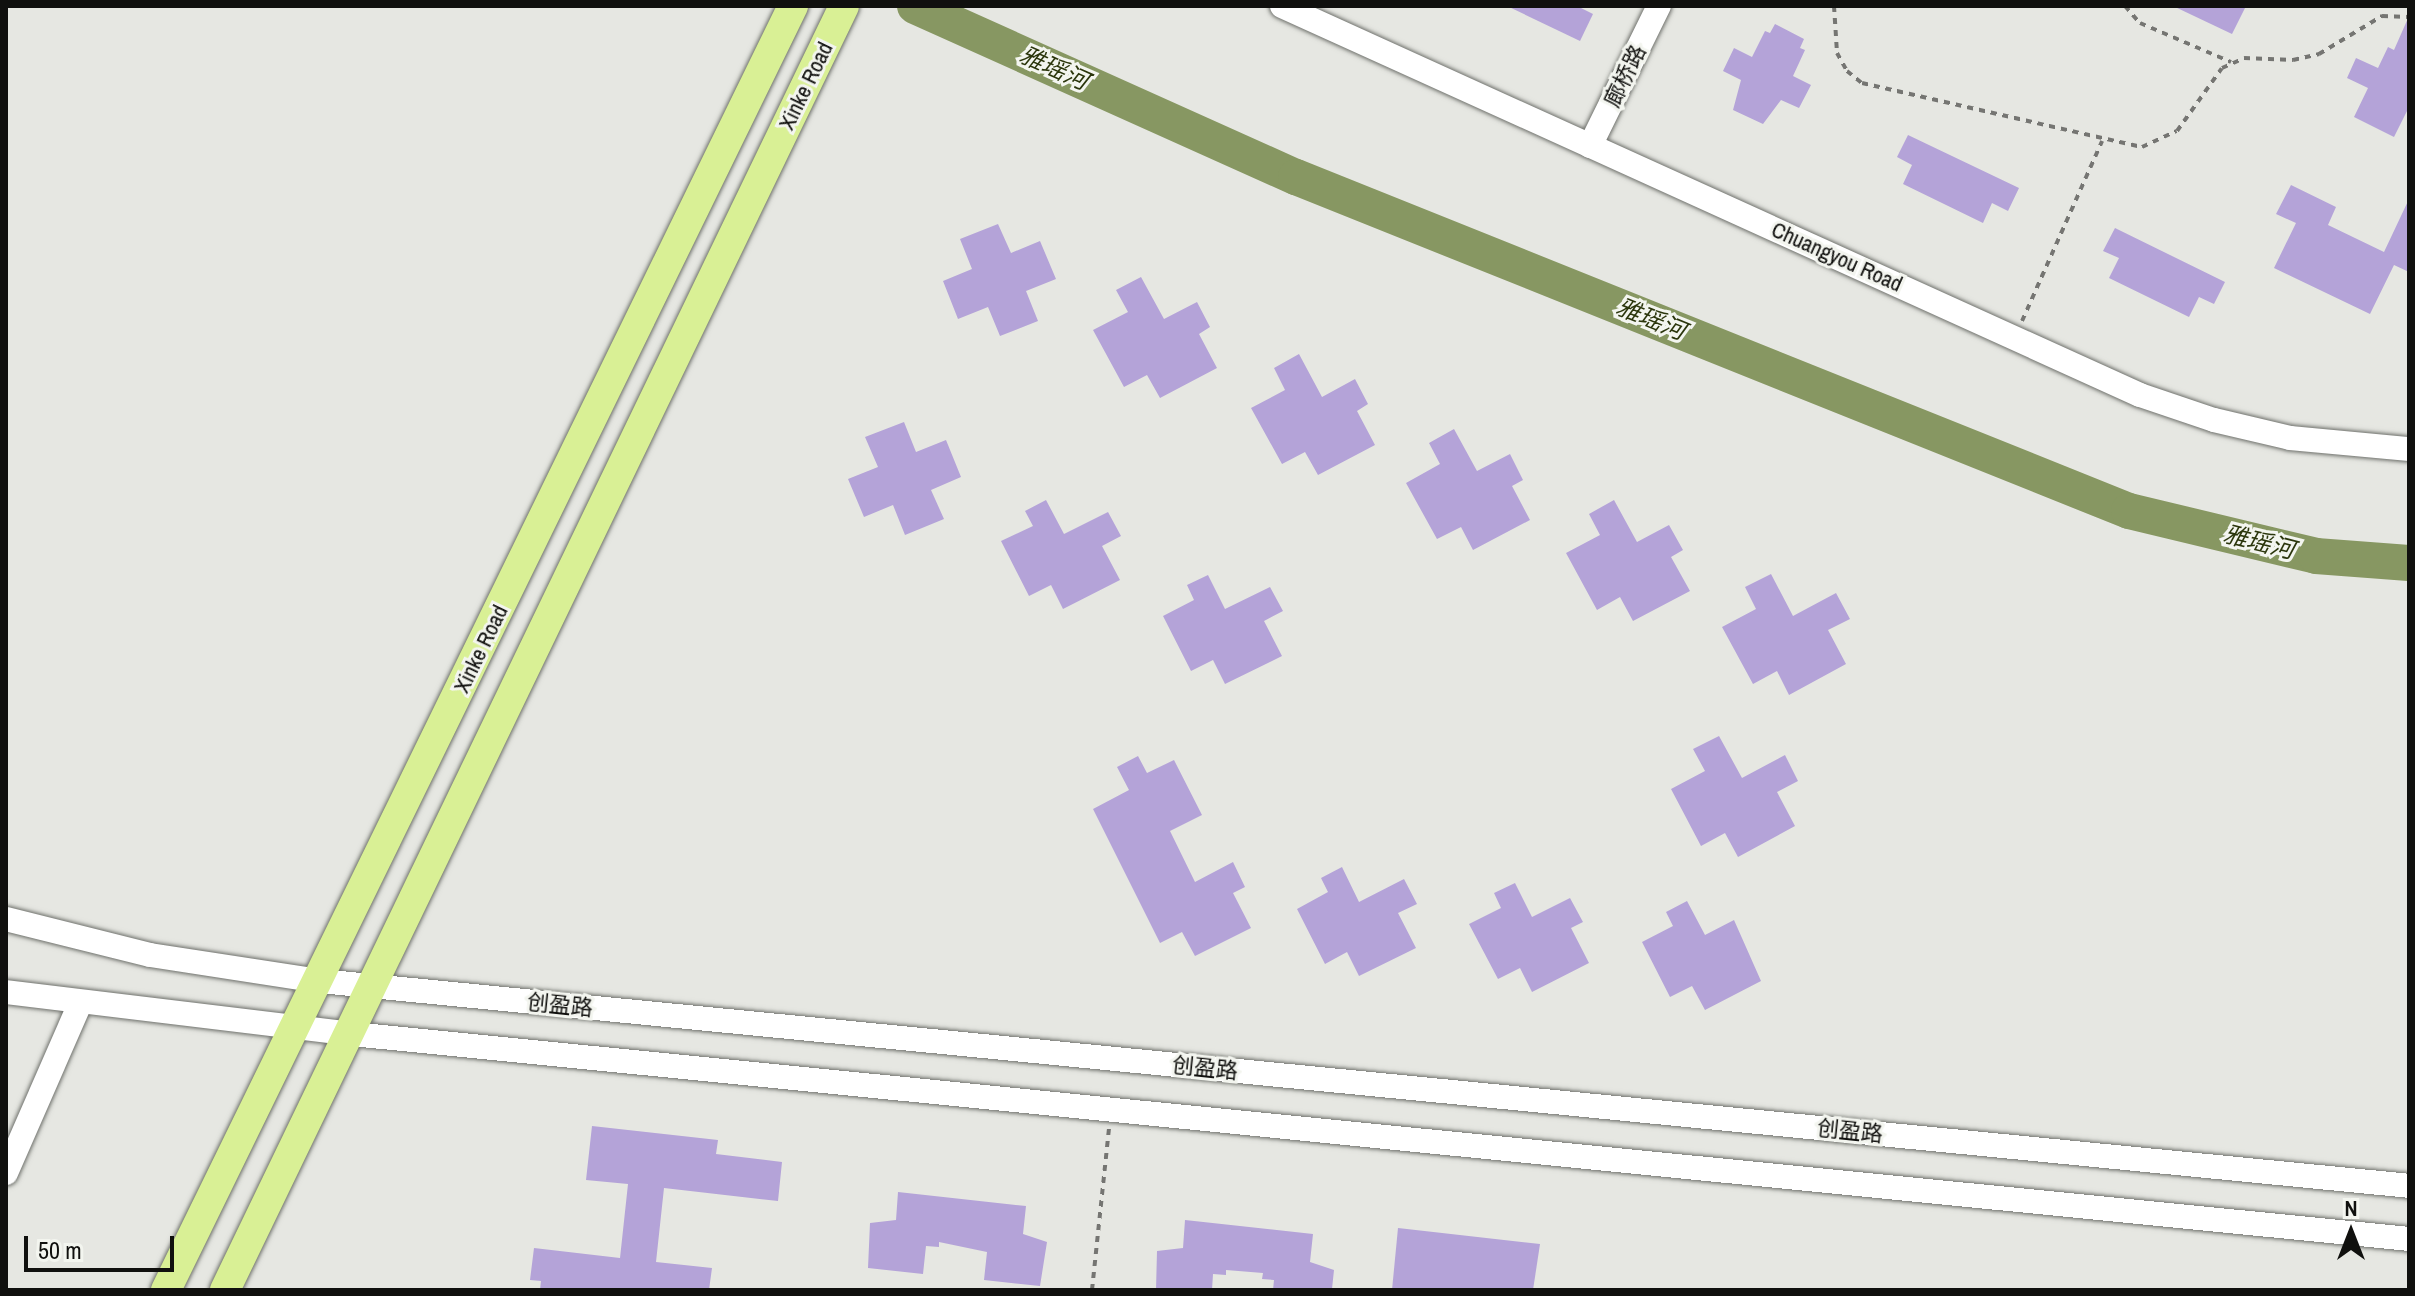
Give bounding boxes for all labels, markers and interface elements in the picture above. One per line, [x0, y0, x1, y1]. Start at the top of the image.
street label: Xinke Road [773, 38, 839, 134]
water label: 雅瑶河 [1015, 40, 1093, 96]
street label: 廊桥路 [1599, 41, 1651, 111]
street label: Chuangyou Road [1767, 216, 1907, 298]
water label: 雅瑶河 [1612, 292, 1690, 346]
water label: 雅瑶河 [2221, 519, 2297, 565]
street label: Xinke Road [448, 601, 514, 697]
street label: 创盈路 [526, 988, 594, 1022]
street label: 创盈路 [1171, 1051, 1239, 1085]
street label: 创盈路 [1816, 1114, 1884, 1148]
north arrow [2311, 1192, 2391, 1272]
text: N [2344, 1193, 2358, 1223]
scale bar [28, 1220, 178, 1270]
text: 50 m [38, 1234, 82, 1266]

